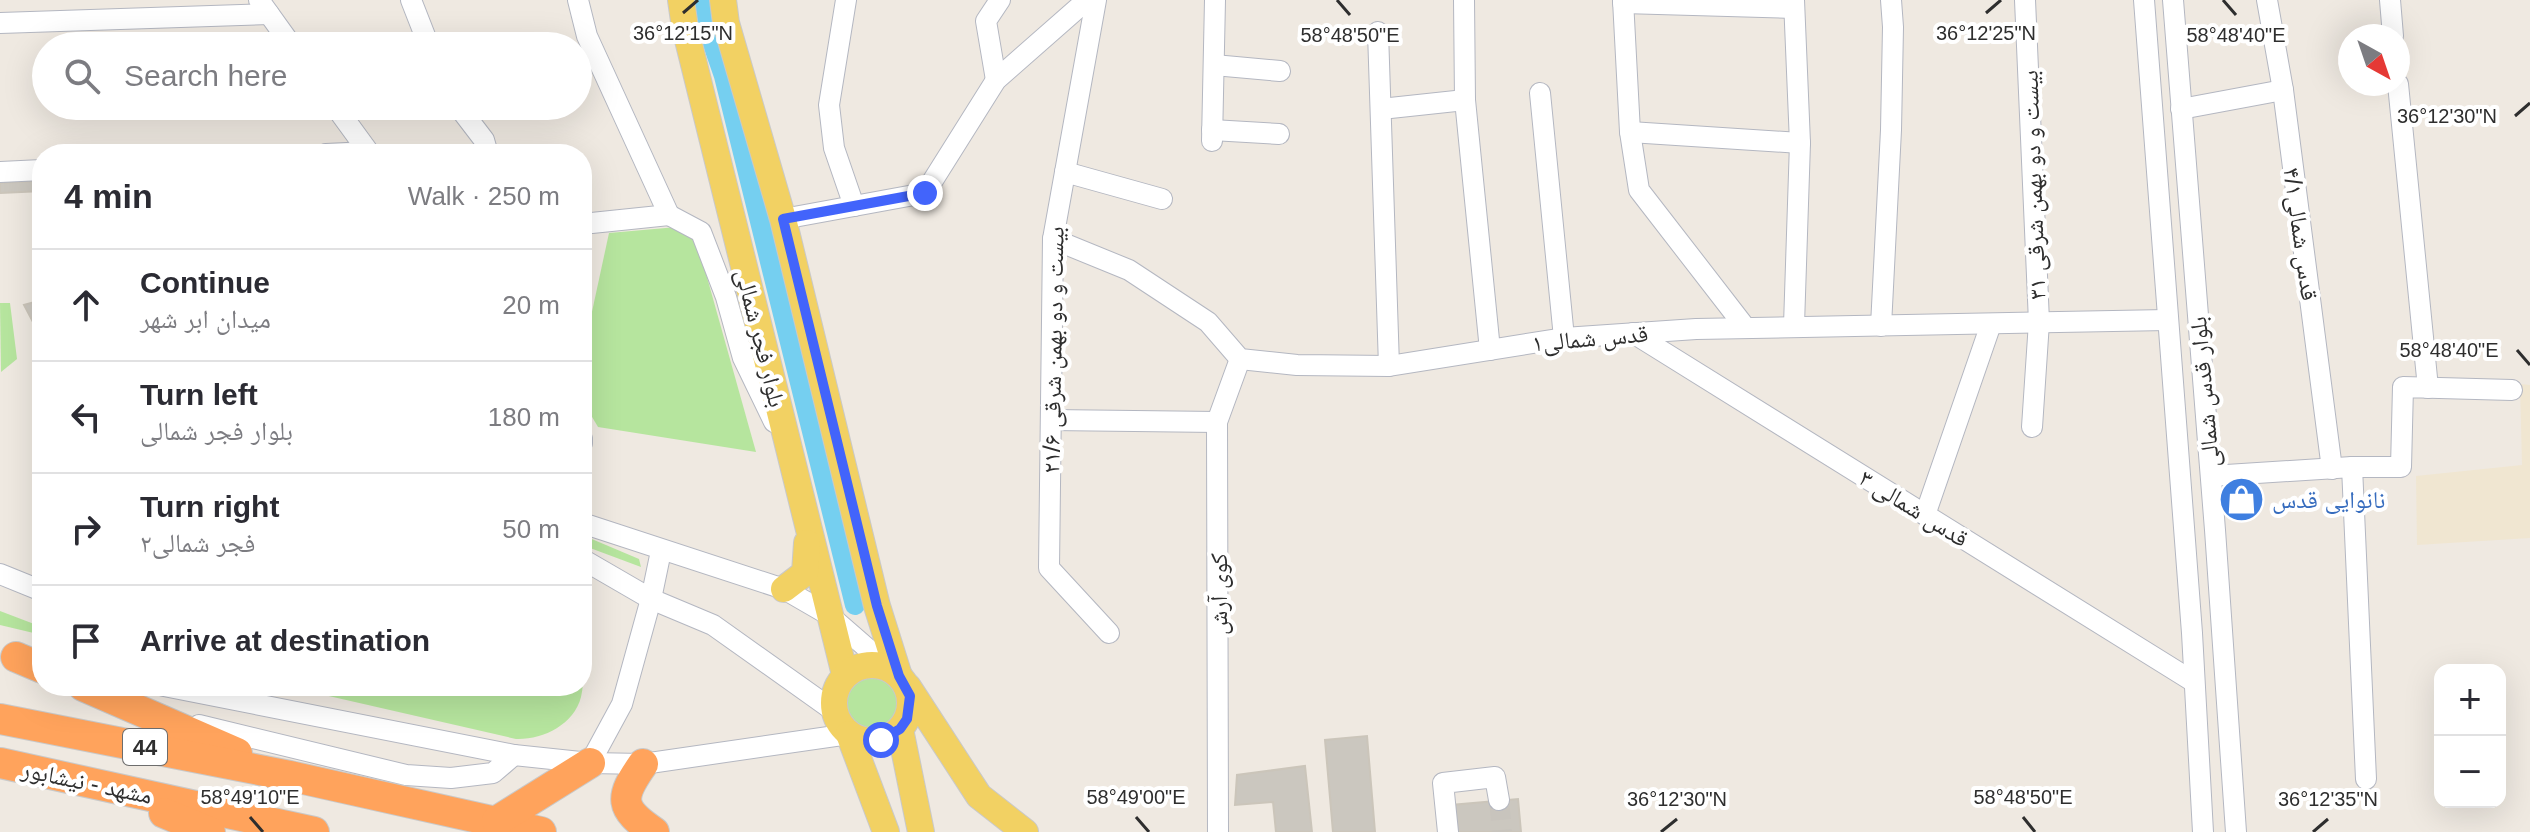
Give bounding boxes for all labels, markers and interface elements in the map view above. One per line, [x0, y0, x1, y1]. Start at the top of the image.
text: 36°12'15"N [633, 22, 733, 44]
text: 36°12'25"N [1936, 22, 2036, 44]
text: 58°48'50"E [1301, 24, 1400, 46]
text: 58°48'40"E [2187, 24, 2286, 46]
north arrow [2338, 24, 2410, 96]
search box [32, 32, 592, 120]
icon: search [60, 54, 104, 98]
text: Search here [124, 59, 287, 92]
street label: بیست و دو بهمن شرقی ۳۱ [2015, 70, 2052, 300]
text: 36°12'30"N [2397, 105, 2497, 127]
street label: قدس شمالی۴/۱ [2277, 166, 2324, 302]
route end [907, 175, 943, 211]
text: 4 min [64, 177, 153, 215]
text: Walk · 250 m [408, 181, 560, 211]
street label: بیست و دو بهمن شرقی ۲۱/۶ [1037, 226, 1070, 474]
text: Continue [140, 266, 270, 299]
street label: بلوار فجر شمالی [730, 266, 791, 410]
icon: ahead [64, 283, 108, 327]
text: 20 m [502, 290, 560, 320]
text: میدان ابر شهر [140, 304, 271, 334]
street label: بلوار قدس شمالی [2184, 315, 2225, 468]
street label: قدس شمالی۱ [1531, 319, 1649, 358]
text: 58°48'40"E [2400, 339, 2499, 361]
text: Turn left [140, 378, 258, 411]
icon: left [64, 395, 108, 439]
text: 180 m [488, 402, 560, 432]
text: بلوار فجر شمالی [140, 416, 293, 446]
street label: قدس شمالی ۳ [1854, 464, 1973, 553]
shop icon: نانوایی قدس [2217, 475, 2265, 523]
place label: نانوایی قدس [2272, 486, 2385, 514]
text: Turn right [140, 490, 279, 523]
icon: right [64, 507, 108, 551]
text: 50 m [502, 514, 560, 544]
text: فجر شمالی۲ [140, 528, 255, 558]
street label: کوی آرش [1205, 553, 1233, 635]
icon: arrive [64, 619, 108, 663]
text: Arrive at destination [140, 624, 430, 657]
map controls [2434, 664, 2506, 808]
button: + [2434, 664, 2506, 736]
route start [863, 722, 899, 758]
road number: 44 [123, 729, 167, 765]
button: − [2434, 736, 2506, 808]
street label: مشهد - نیشابور [18, 755, 155, 810]
text: 58°49'10"E [201, 786, 300, 808]
text: 58°49'00"E [1087, 786, 1186, 808]
text: 58°48'50"E [1974, 786, 2073, 808]
text: 36°12'30"N [1627, 788, 1727, 810]
text: 36°12'35"N [2278, 788, 2378, 810]

